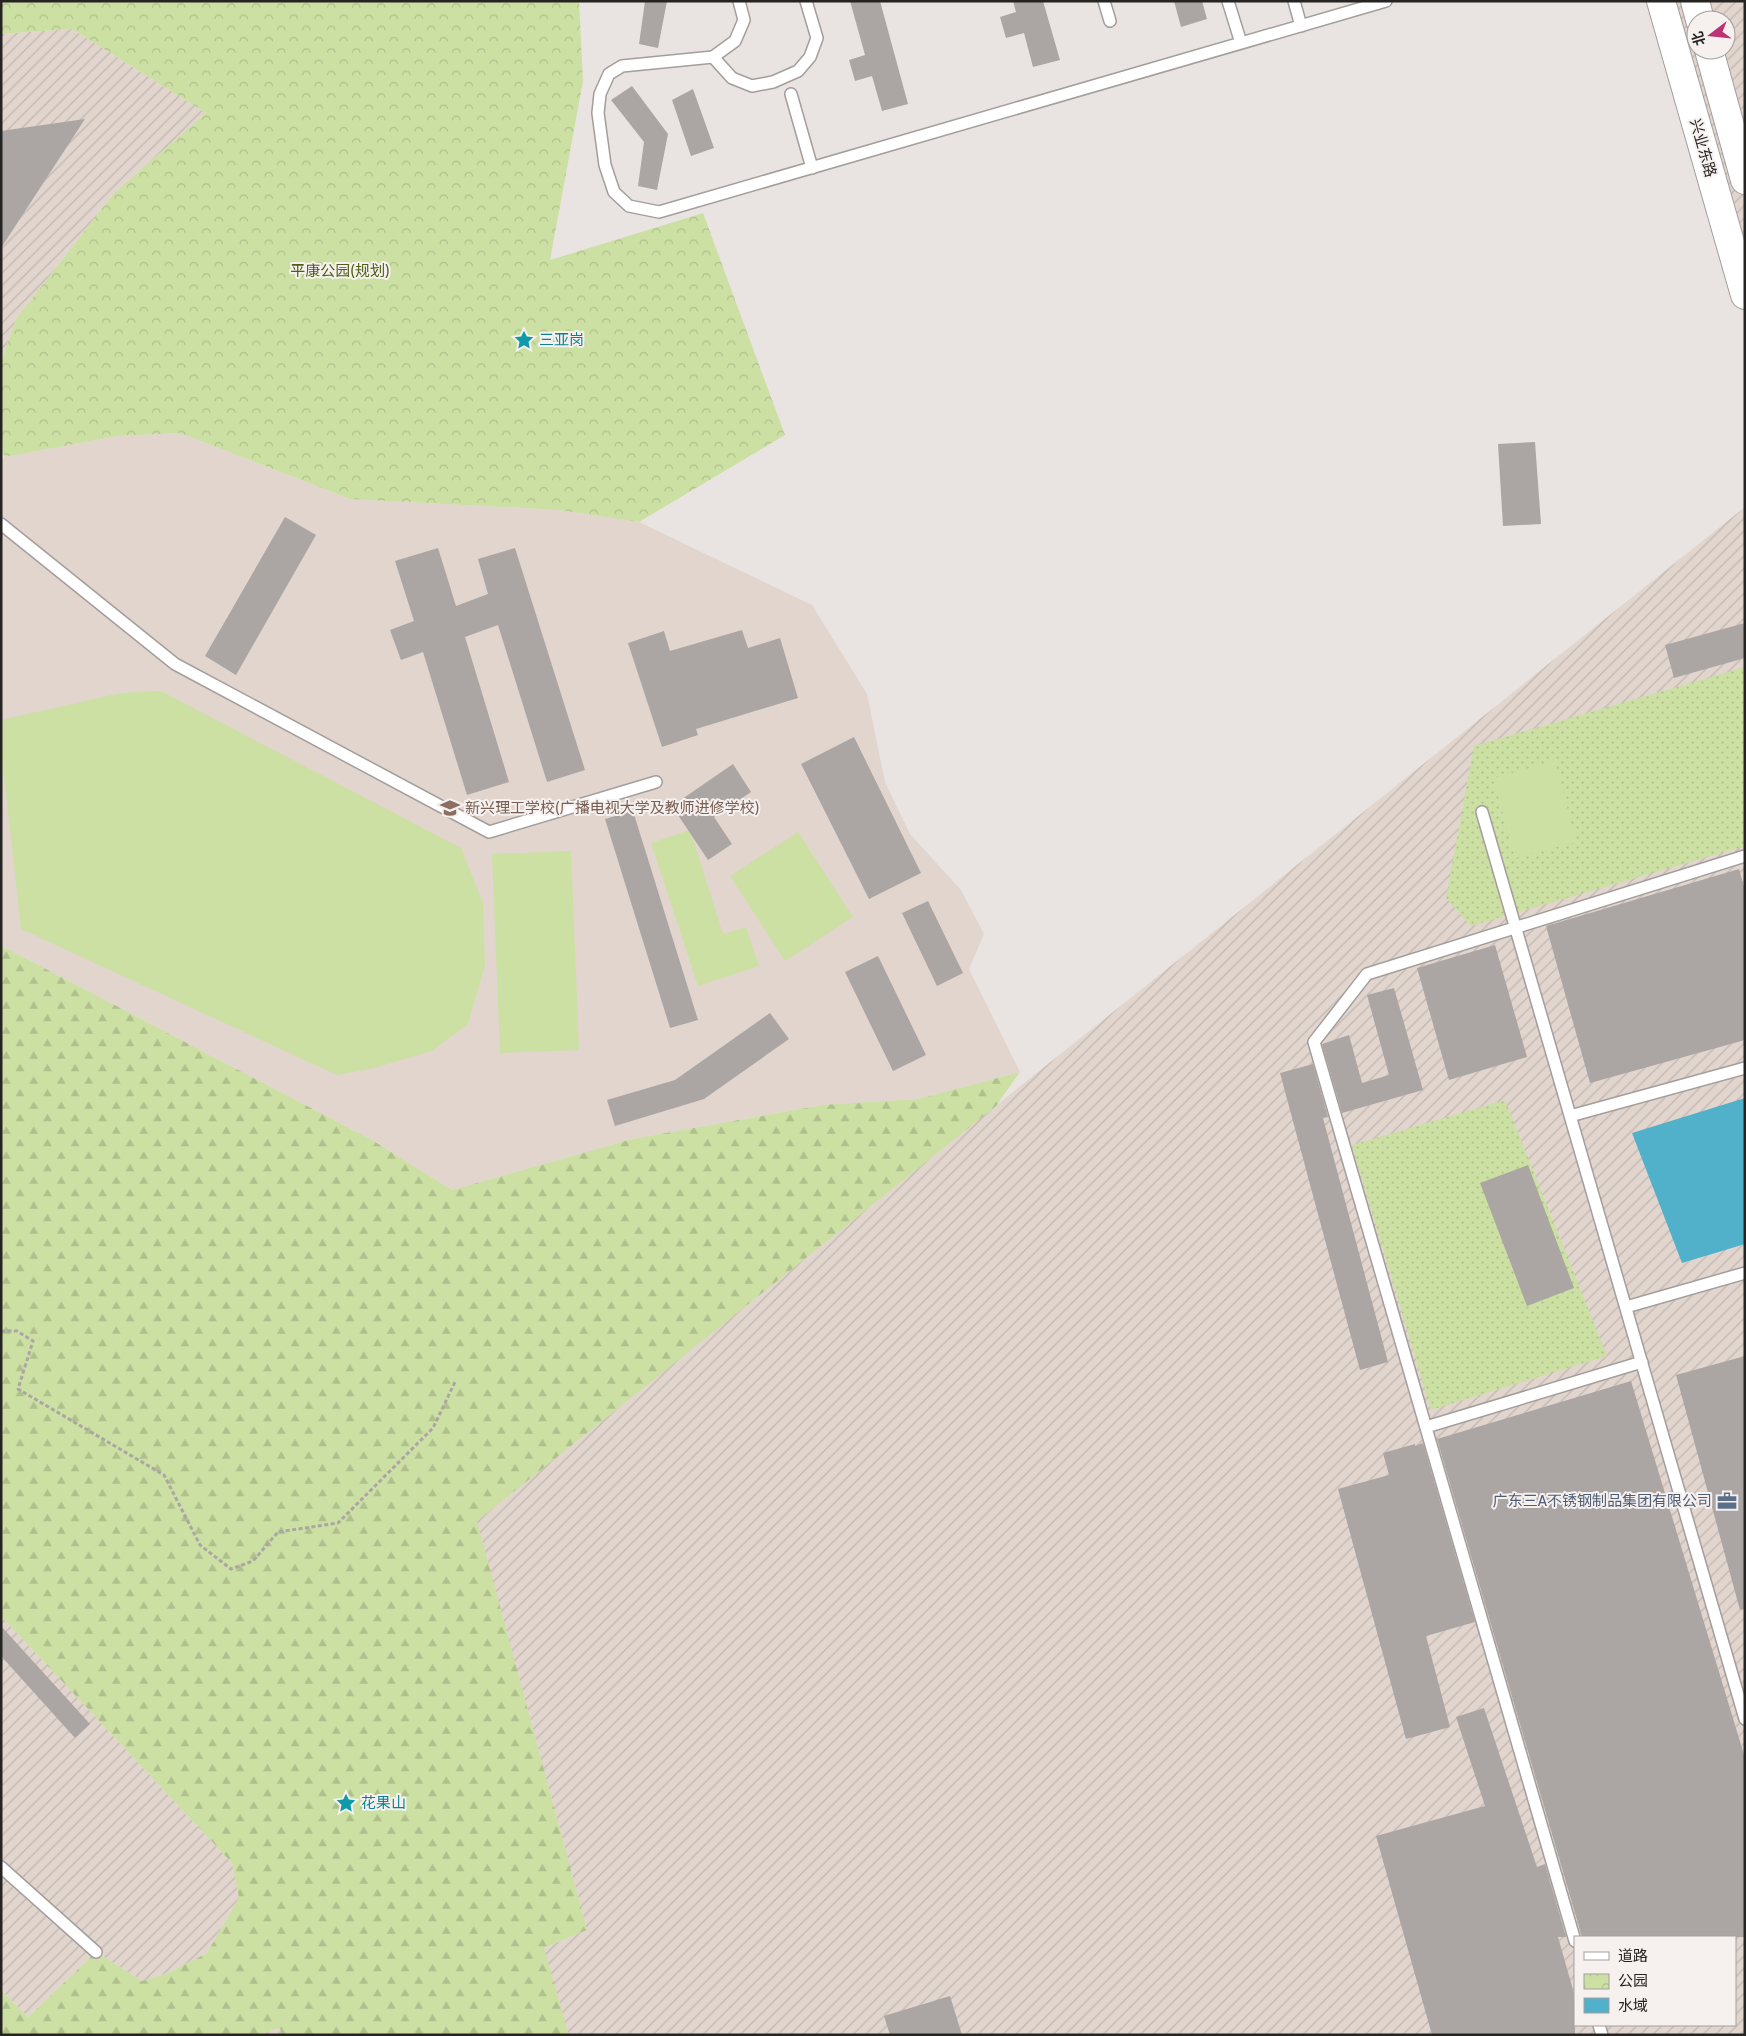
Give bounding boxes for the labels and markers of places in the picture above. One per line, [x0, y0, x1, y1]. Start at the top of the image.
place icon: 三亚岗 [513, 329, 535, 351]
place label: 三亚岗 [539, 331, 584, 349]
school or university icon: 新兴理工学校(广播电视大学及教师进修学校) [439, 797, 461, 819]
place label: 新兴理工学校(广播电视大学及教师进修学校) [465, 799, 759, 817]
office icon: 广东三A不锈钢制品集团有限公司 [1716, 1490, 1738, 1512]
place label: 广东三A不锈钢制品集团有限公司 [1493, 1492, 1712, 1510]
place icon: 花果山 [335, 1792, 357, 1814]
place label: 花果山 [361, 1794, 406, 1812]

